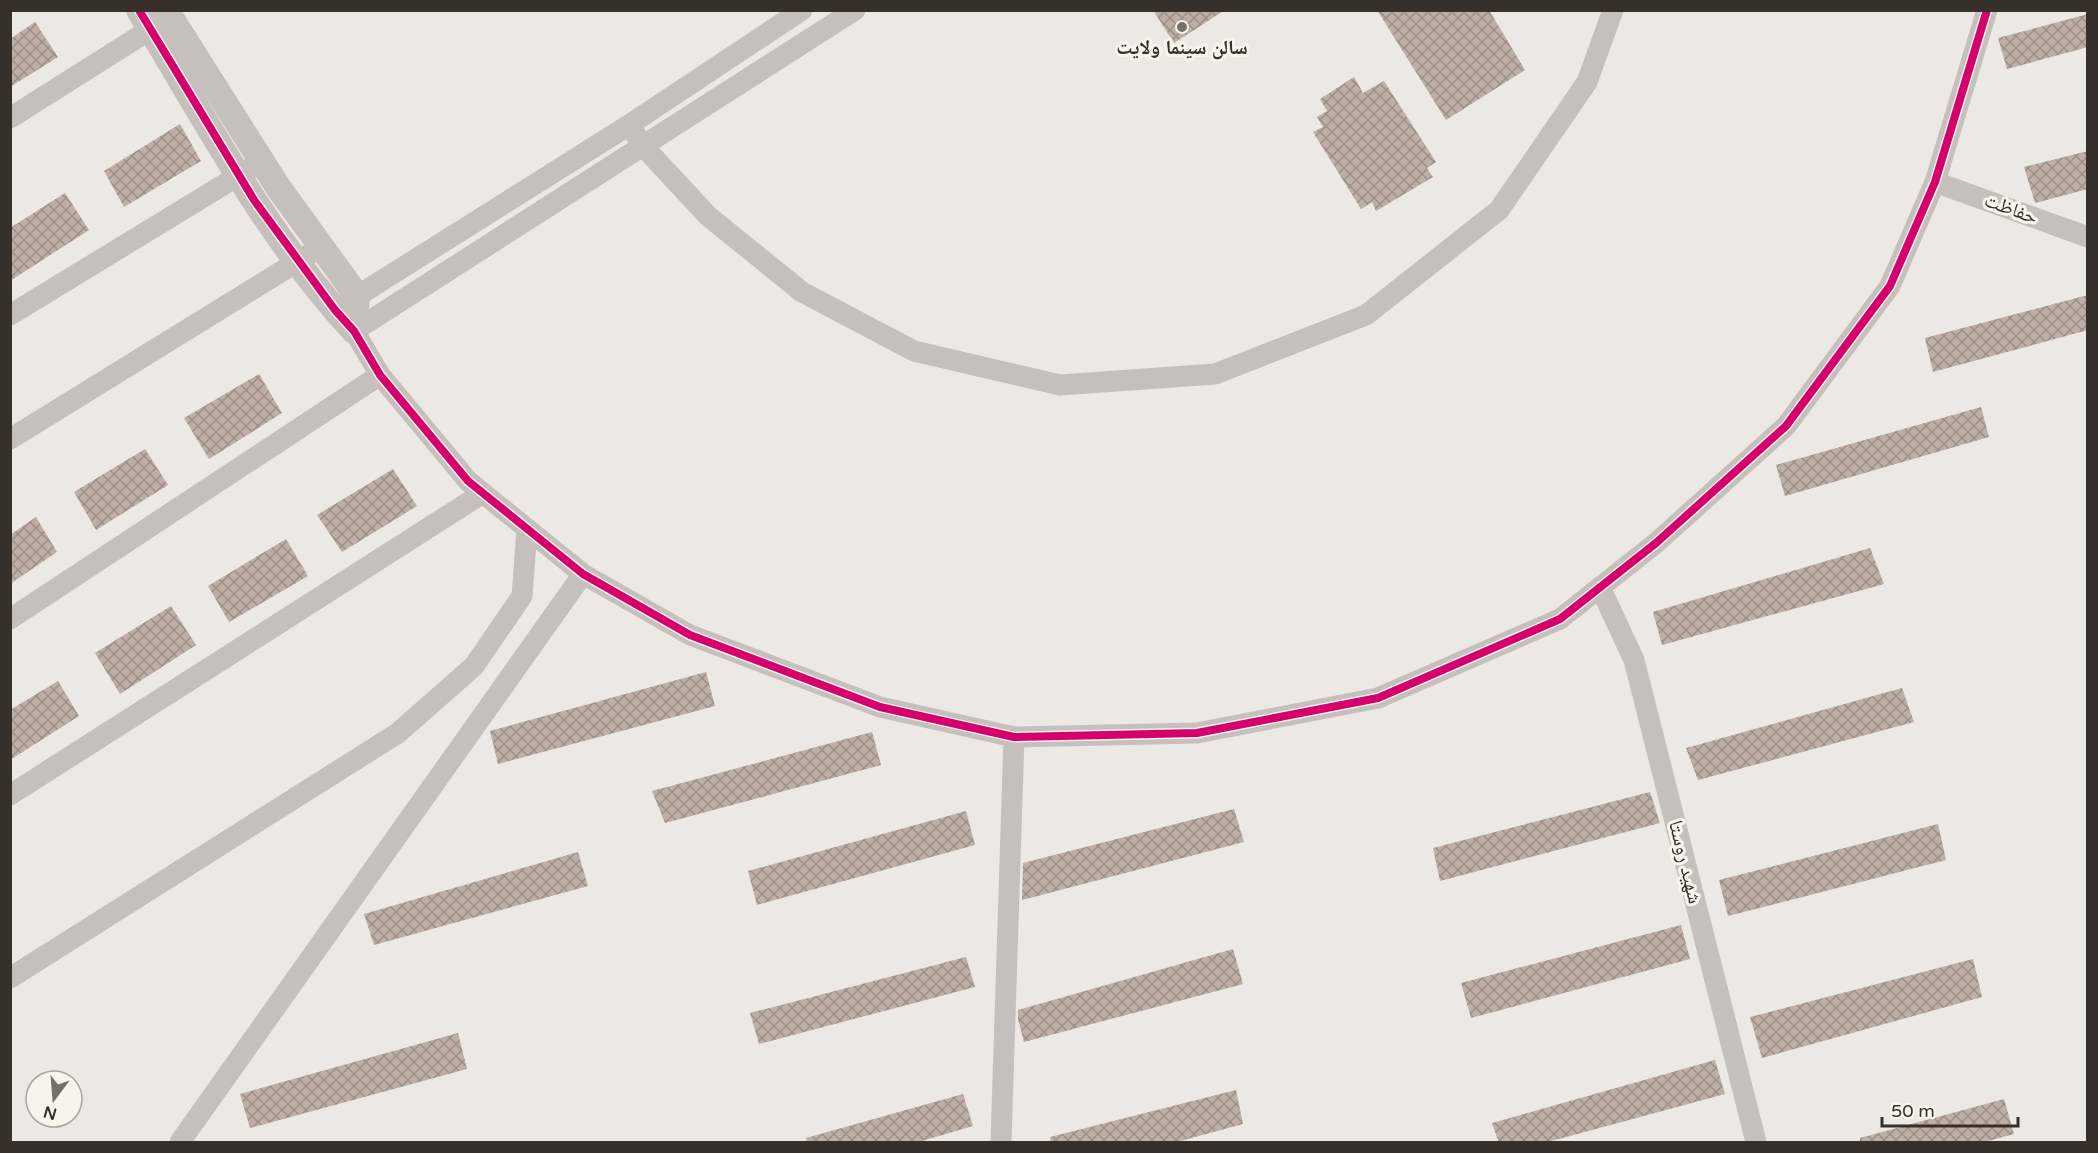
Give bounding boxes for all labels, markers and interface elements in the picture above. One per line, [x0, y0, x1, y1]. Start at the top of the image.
marker: سالن سینما ولایت [1175, 20, 1189, 34]
place label: سالن سینما ولایت [1116, 36, 1248, 60]
street label: حفاظت [1981, 188, 2041, 230]
street label: شهید روستا [1663, 818, 1707, 906]
north arrow [24, 1069, 84, 1129]
scale bar [1882, 1090, 2018, 1128]
text: 50 m [1891, 1100, 1935, 1122]
text: N [41, 1101, 59, 1124]

